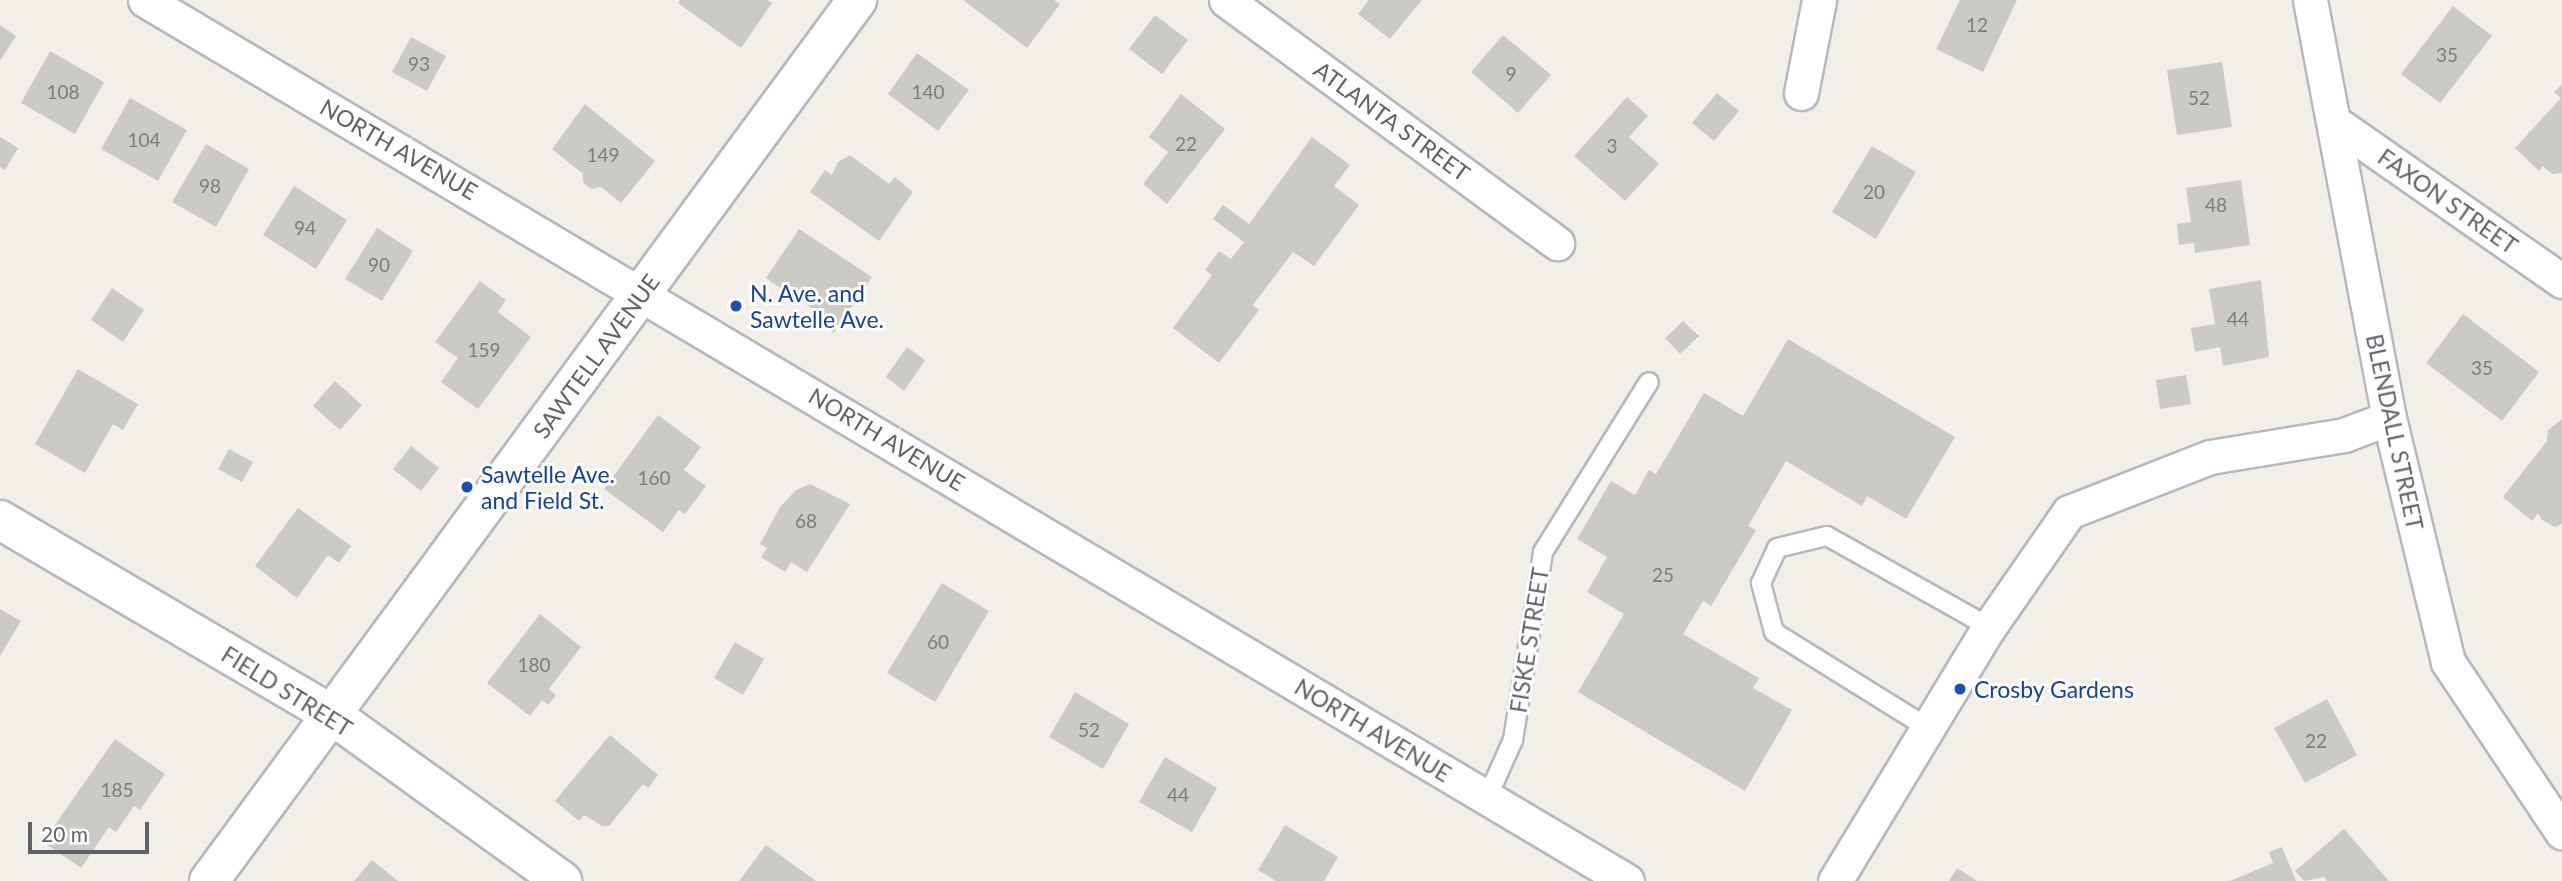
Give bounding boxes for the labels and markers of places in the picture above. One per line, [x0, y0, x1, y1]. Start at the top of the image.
place label: N. Ave. and Sawtelle Ave. [750, 279, 885, 333]
marker: N. Ave. and Sawtelle Ave. [728, 298, 744, 314]
place label: Sawtelle Ave. and Field St. [481, 460, 616, 514]
marker: Sawtelle Ave. and Field St. [459, 479, 475, 495]
place label: Crosby Gardens [1974, 675, 2134, 703]
marker: Crosby Gardens [1952, 681, 1968, 697]

